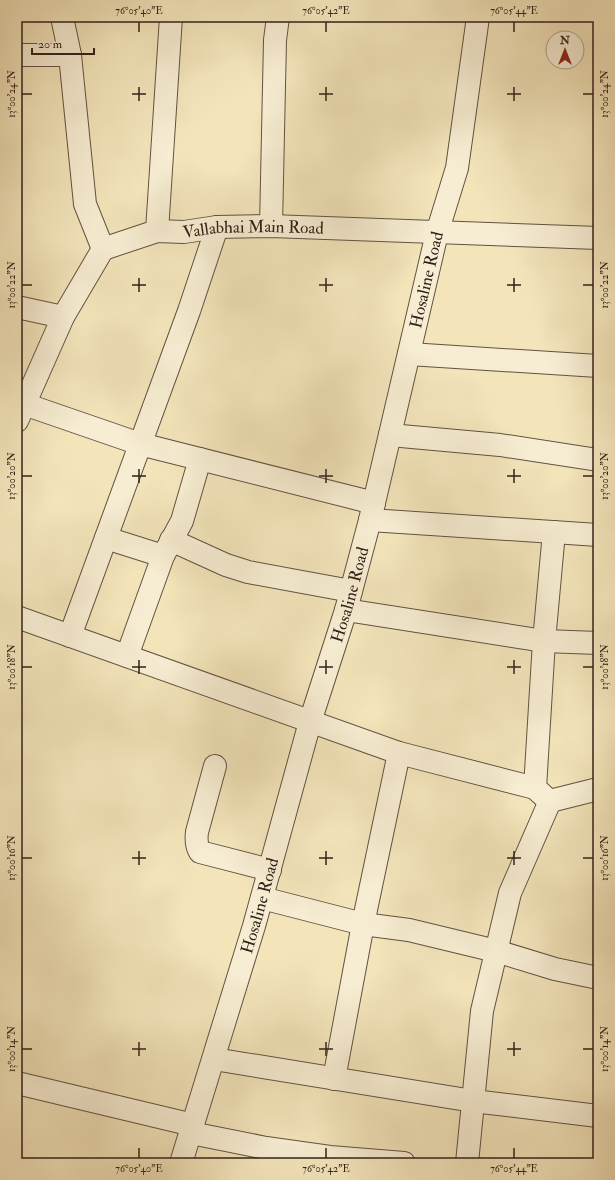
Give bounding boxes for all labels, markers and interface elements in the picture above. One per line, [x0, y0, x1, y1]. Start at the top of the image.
text: 76°05'40"E [115, 5, 163, 17]
text: 76°05'42"E [302, 5, 350, 17]
text: 76°05'44"E [490, 5, 538, 17]
scale bar [32, 30, 94, 56]
north arrow [545, 30, 585, 70]
text: N [559, 34, 571, 47]
text: 20 m [38, 37, 63, 52]
text: 13°00'24"N [6, 70, 18, 118]
text: 13°00'24"N [599, 70, 611, 118]
street label: Vallabhai Main Road [181, 216, 325, 243]
street label: Hosaline Road [405, 229, 448, 330]
text: 13°00'22"N [6, 261, 18, 309]
text: 13°00'22"N [599, 261, 611, 309]
text: 13°00'20"N [6, 452, 18, 500]
text: 13°00'20"N [599, 452, 611, 500]
street label: Hosaline Road [326, 544, 374, 645]
text: 13°00'18"N [6, 644, 18, 690]
text: 13°00'18"N [599, 644, 611, 690]
text: 13°00'16"N [6, 835, 18, 881]
text: 13°00'16"N [599, 835, 611, 881]
street label: Hosaline Road [236, 855, 283, 956]
text: 13°00'14"N [6, 1026, 18, 1072]
text: 13°00'14"N [599, 1026, 611, 1072]
text: 76°05'40"E [115, 1163, 163, 1175]
text: 76°05'42"E [302, 1163, 350, 1175]
text: 76°05'44"E [490, 1163, 538, 1175]

